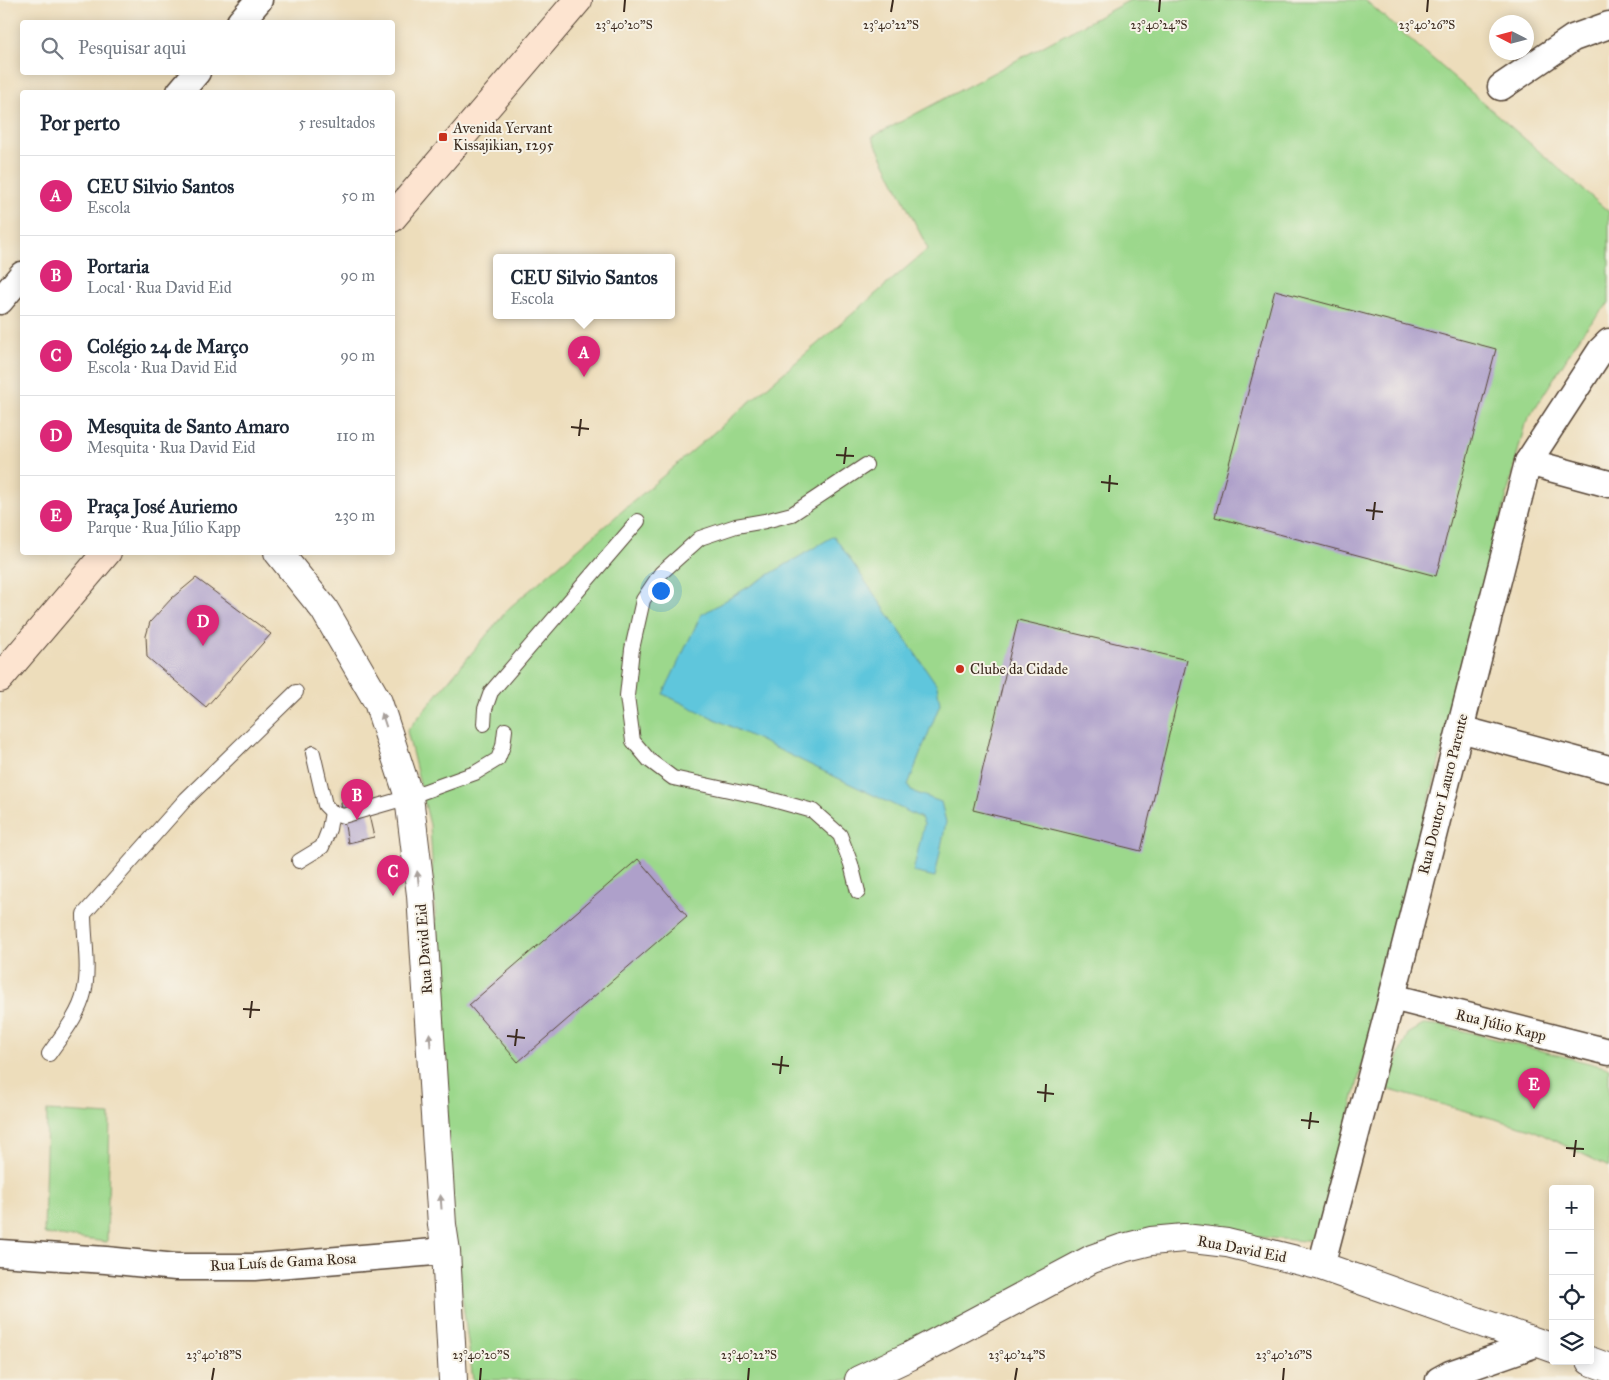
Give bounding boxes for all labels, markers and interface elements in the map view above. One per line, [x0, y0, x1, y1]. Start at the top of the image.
north arrow [1489, 15, 1534, 60]
text: 23°40'20"S [595, 18, 653, 32]
text: 23°40'22"S [863, 18, 919, 32]
text: 23°40'24"S [1131, 18, 1188, 32]
text: 23°40'26"S [1399, 18, 1455, 32]
search box [20, 20, 395, 75]
icon: search [38, 34, 66, 62]
text: Pesquisar aqui [78, 36, 186, 59]
text: Por perto [40, 110, 120, 136]
text: 5 resultados [298, 113, 375, 132]
place label: Avenida Yervant Kissajikian, 1295 [452, 119, 554, 154]
marker: Avenida Yervant Kissajikian, 1295 [437, 131, 449, 143]
text: CEU Silvio Santos [87, 175, 234, 198]
text: A [51, 186, 61, 205]
text: 50 m [341, 186, 375, 205]
text: Escola [87, 198, 130, 217]
popup [493, 254, 675, 319]
text: Portaria [87, 255, 149, 278]
text: B [51, 266, 61, 285]
text: 90 m [340, 266, 375, 285]
text: CEU Silvio Santos [510, 266, 658, 289]
text: Local · Rua David Eid [87, 278, 232, 297]
text: Escola [510, 289, 554, 308]
text: Colégio 24 de Março [87, 335, 248, 358]
pin: A [568, 336, 600, 377]
text: C [51, 346, 61, 365]
text: 90 m [340, 346, 375, 365]
text: Escola · Rua David Eid [87, 358, 237, 377]
text: Mesquita de Santo Amaro [87, 415, 289, 438]
text: D [50, 426, 62, 445]
text: 110 m [336, 426, 375, 445]
text: Mesquita · Rua David Eid [87, 438, 256, 457]
text: Praça José Auriemo [87, 495, 238, 518]
text: E [50, 506, 62, 525]
text: 230 m [335, 506, 375, 525]
text: Parque · Rua Júlio Kapp [87, 518, 241, 537]
your location [648, 578, 674, 604]
pin: D [187, 605, 219, 646]
place label: Clube da Cidade [970, 660, 1068, 678]
marker: Clube da Cidade [954, 663, 966, 675]
one-way arrow [379, 712, 387, 727]
street label: Rua Doutor Lauro Parente [1414, 712, 1472, 876]
pin: B [341, 779, 373, 820]
pin: C [377, 855, 409, 896]
one-way arrow [414, 870, 422, 886]
street label: Rua David Eid [412, 903, 436, 995]
street label: Rua Júlio Kapp [1454, 1005, 1548, 1046]
one-way arrow [426, 1032, 434, 1048]
pin: E [1518, 1068, 1550, 1109]
map controls [1549, 1185, 1594, 1365]
button: + [1549, 1185, 1594, 1230]
one-way arrow [436, 1194, 444, 1210]
button: − [1549, 1230, 1594, 1275]
street label: Rua David Eid [1196, 1232, 1289, 1267]
street label: Rua Luís de Gama Rosa [209, 1249, 357, 1275]
button: locate [1549, 1275, 1594, 1320]
button: layers [1549, 1320, 1594, 1365]
text: 23°40'18"S [186, 1348, 242, 1362]
text: 23°40'20"S [452, 1348, 510, 1362]
text: 23°40'22"S [721, 1348, 777, 1362]
text: 23°40'24"S [989, 1348, 1046, 1362]
text: 23°40'26"S [1256, 1348, 1312, 1362]

